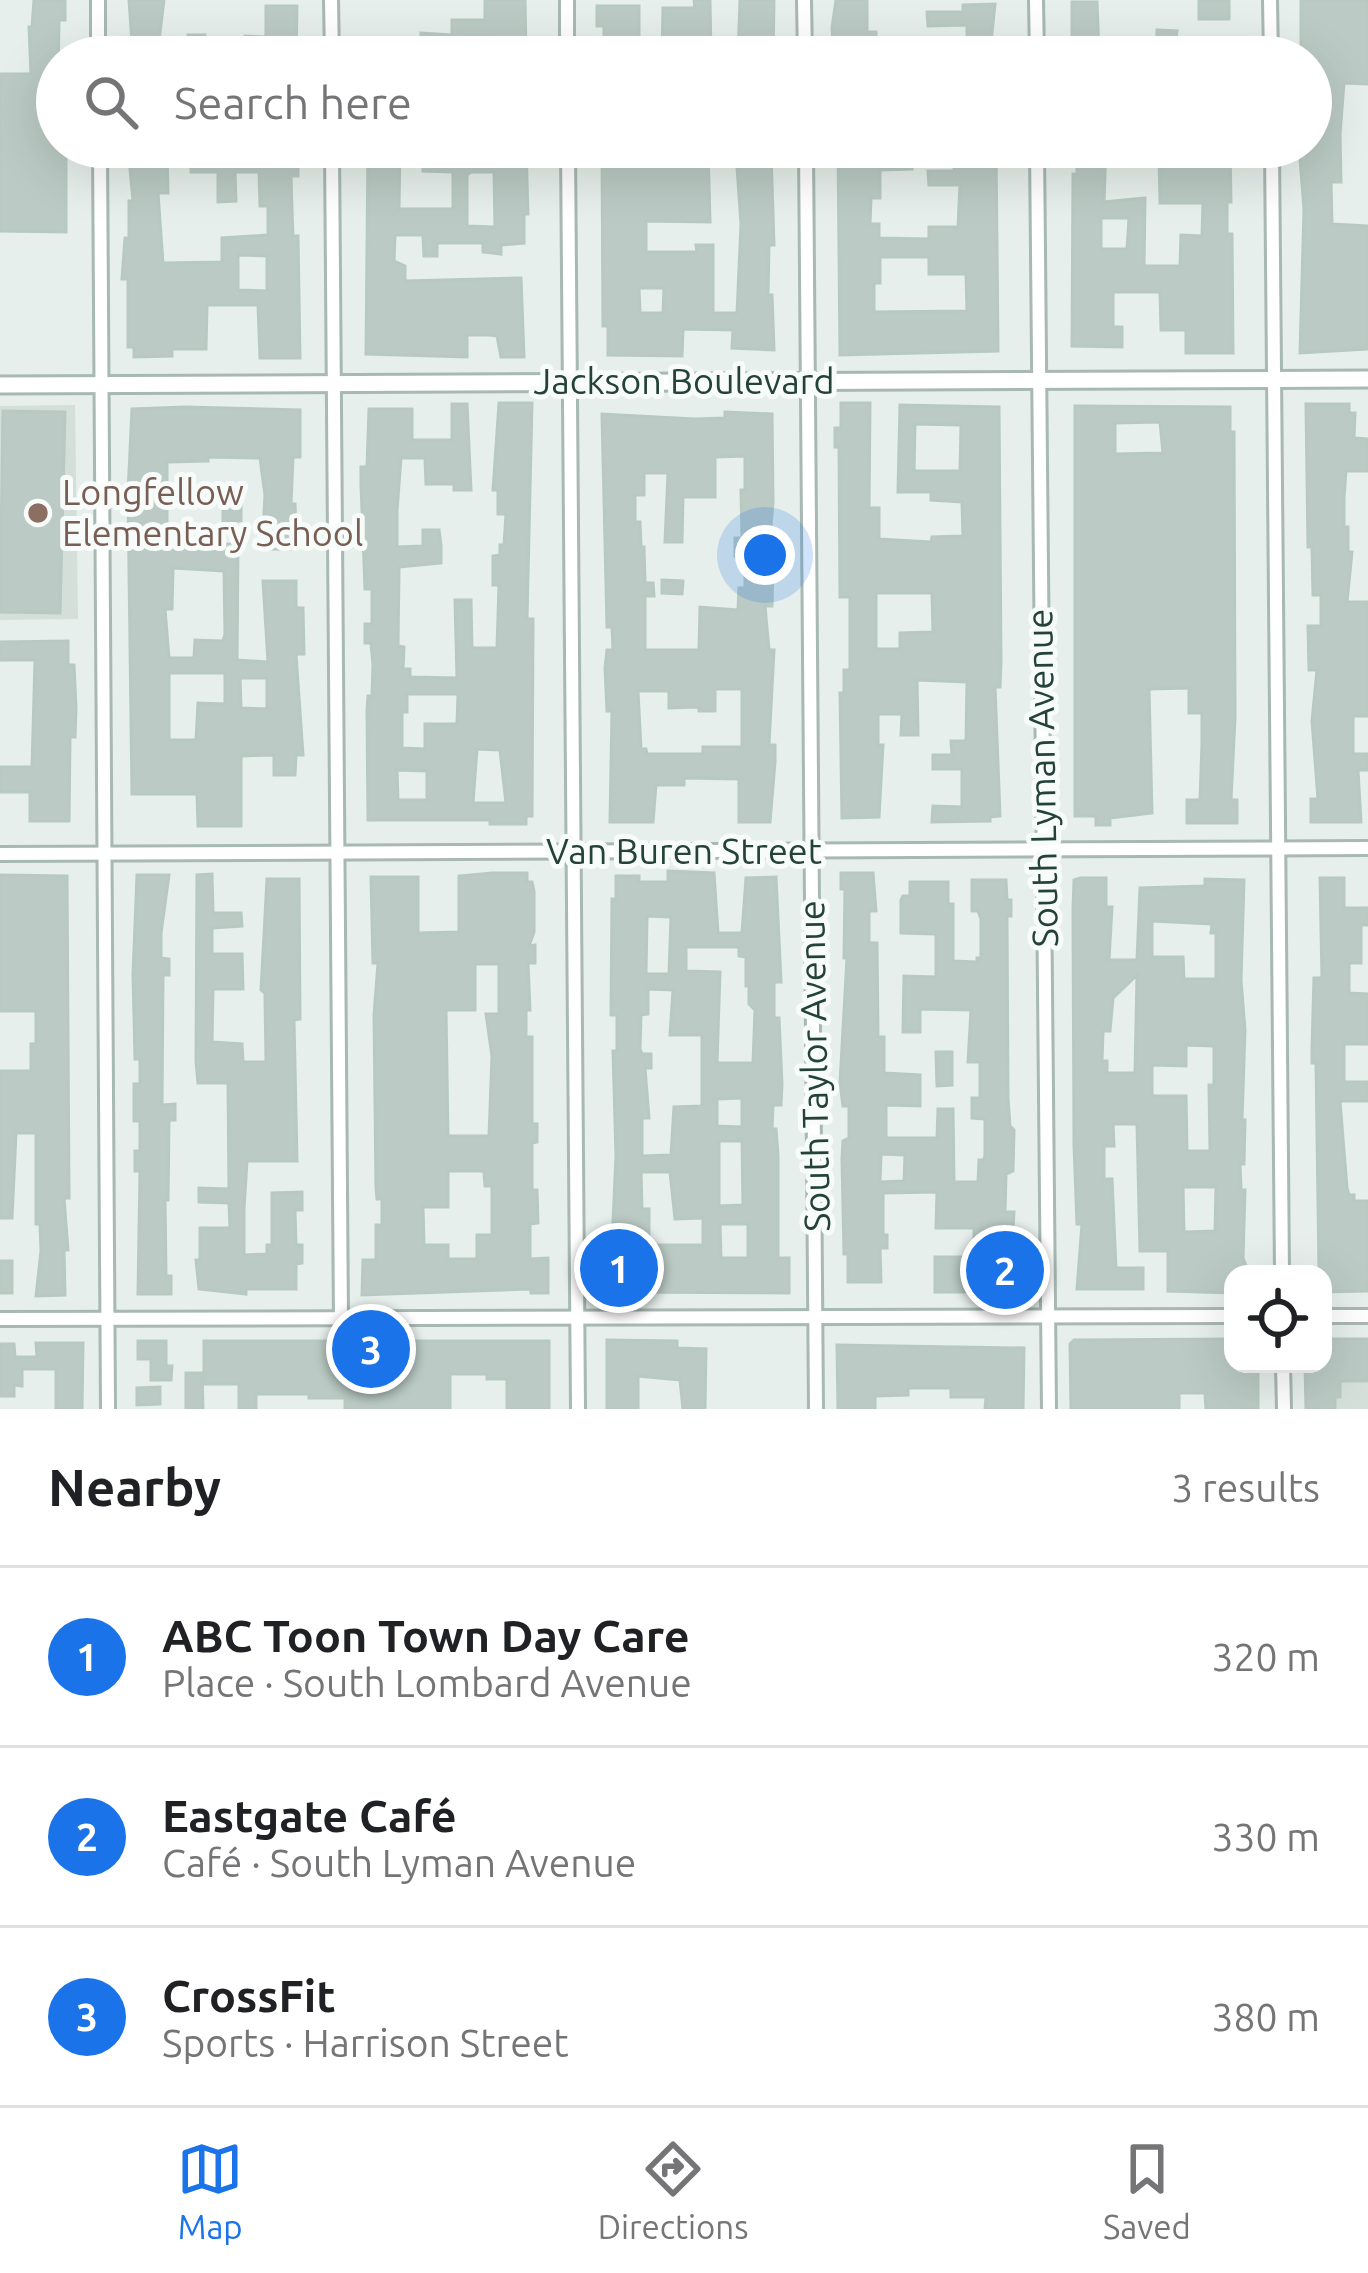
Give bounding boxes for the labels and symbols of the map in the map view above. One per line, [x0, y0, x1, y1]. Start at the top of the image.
street label: Jackson Boulevard [533, 360, 835, 401]
place label: Longfellow Elementary School [62, 471, 363, 553]
marker: Longfellow Elementary School [25, 500, 51, 526]
your location [735, 525, 795, 585]
street label: South Lyman Avenue [1018, 609, 1065, 947]
street label: Van Buren Street [546, 830, 822, 871]
street label: South Taylor Avenue [790, 900, 837, 1232]
pin: 1 [580, 1223, 658, 1313]
pin: 2 [966, 1225, 1044, 1315]
pin: 3 [332, 1304, 410, 1394]

